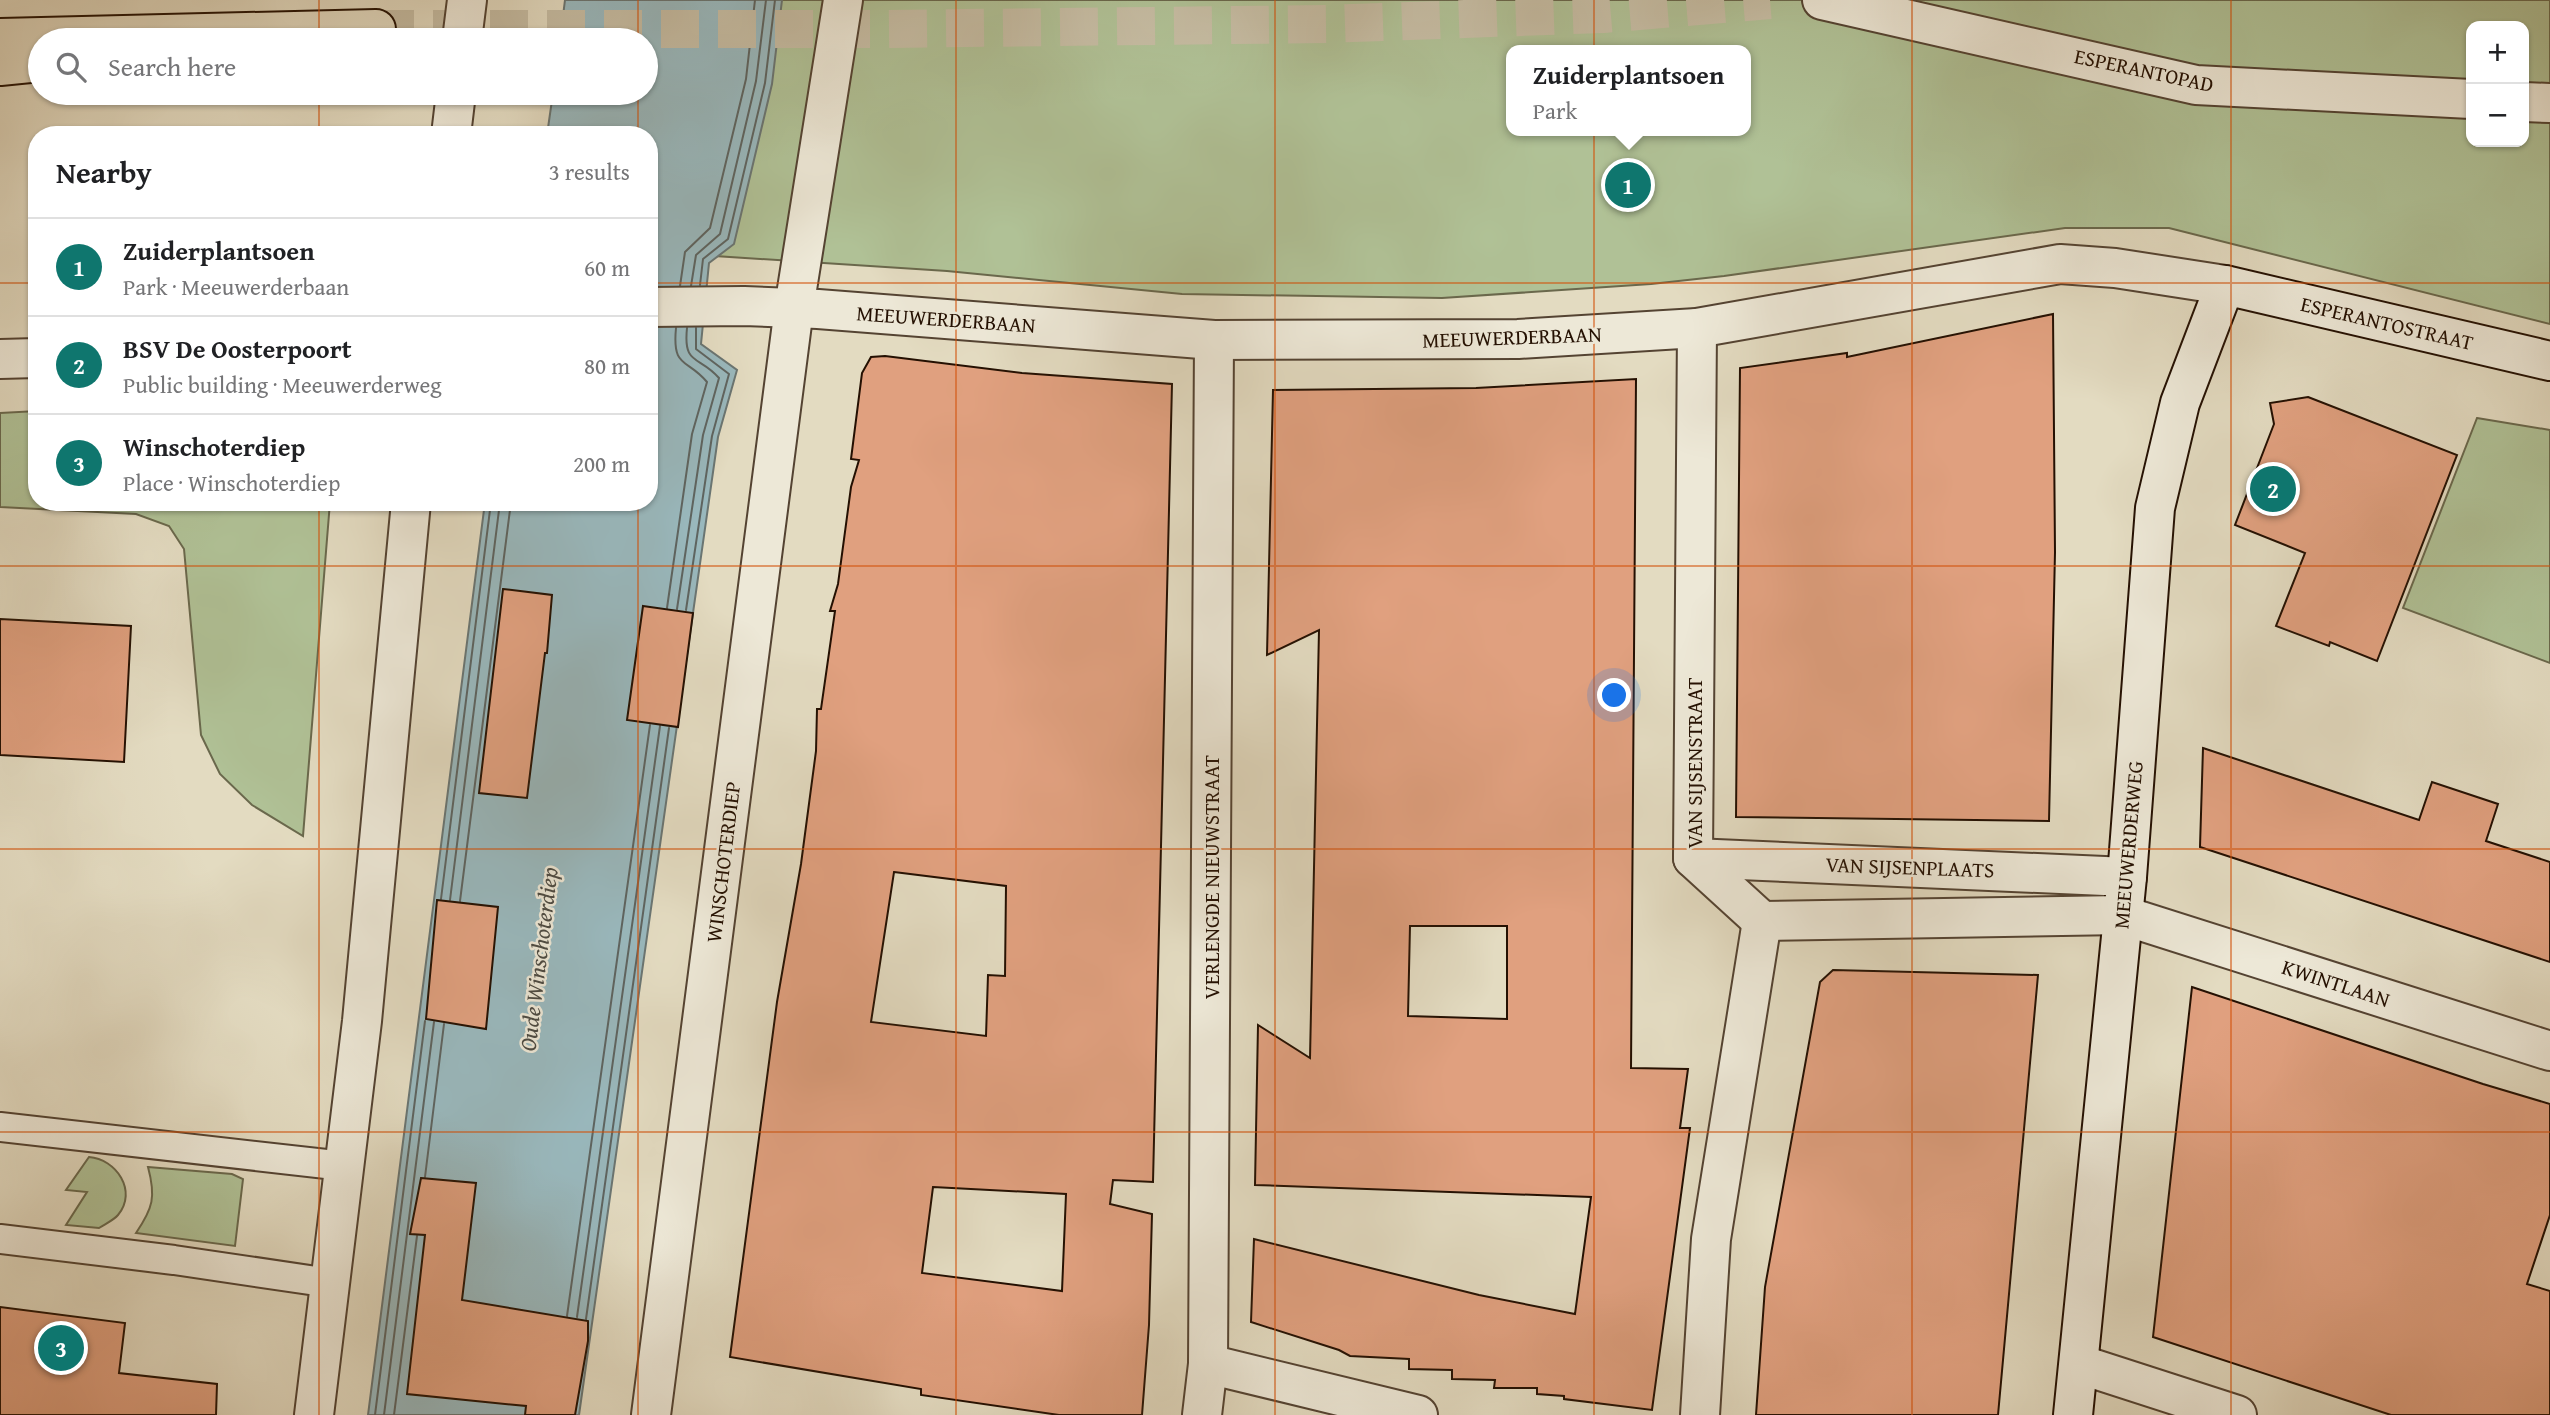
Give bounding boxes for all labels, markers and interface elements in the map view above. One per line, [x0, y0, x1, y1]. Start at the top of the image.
map controls [2466, 21, 2529, 147]
button: + [2466, 21, 2529, 84]
search box [28, 28, 658, 105]
street label: ESPERANTOPAD [2072, 40, 2216, 100]
popup [1506, 45, 1751, 136]
text: Search here [108, 47, 236, 86]
icon: search [52, 48, 90, 86]
text: Zuiderplantsoen [1533, 55, 1724, 94]
button: − [2466, 84, 2529, 147]
text: Park [1533, 94, 1577, 127]
text: Nearby [56, 150, 152, 194]
text: 3 results [549, 155, 630, 188]
pin: 1 [1605, 159, 1651, 211]
text: Zuiderplantsoen [123, 231, 315, 270]
text: 1 [73, 251, 85, 284]
text: 60 m [584, 251, 630, 284]
text: Park · Meeuwerderbaan [123, 270, 349, 303]
street label: ESPERANTOSTRAAT [2298, 288, 2477, 358]
street label: MEEUWERDERBAAN [855, 297, 1037, 341]
street label: MEEUWERDERBAAN [1422, 318, 1602, 356]
text: BSV De Oosterpoort [123, 329, 351, 368]
text: 2 [73, 349, 85, 382]
text: 80 m [584, 349, 630, 382]
text: Public building · Meeuwerderweg [123, 368, 442, 401]
text: Winschoterdiep [123, 427, 305, 466]
text: 3 [73, 447, 85, 480]
text: 200 m [573, 447, 630, 480]
pin: 2 [2250, 463, 2296, 515]
text: Place · Winschoterdiep [123, 466, 340, 499]
street label: VAN SIJSENSTRAAT [1679, 677, 1710, 849]
your location [1597, 678, 1631, 712]
street label: VERLENGDE NIEUWSTRAAT [1196, 755, 1227, 999]
street label: MEEUWERDERWEG [2105, 760, 2151, 930]
street label: WINSCHOTERDIEP [698, 780, 748, 944]
street label: VAN SIJSENPLAATS [1825, 849, 1995, 885]
water label: Oude Winschoterdiep [510, 865, 566, 1053]
street label: KWINTLAAN [2278, 951, 2394, 1015]
pin: 3 [38, 1322, 84, 1374]

